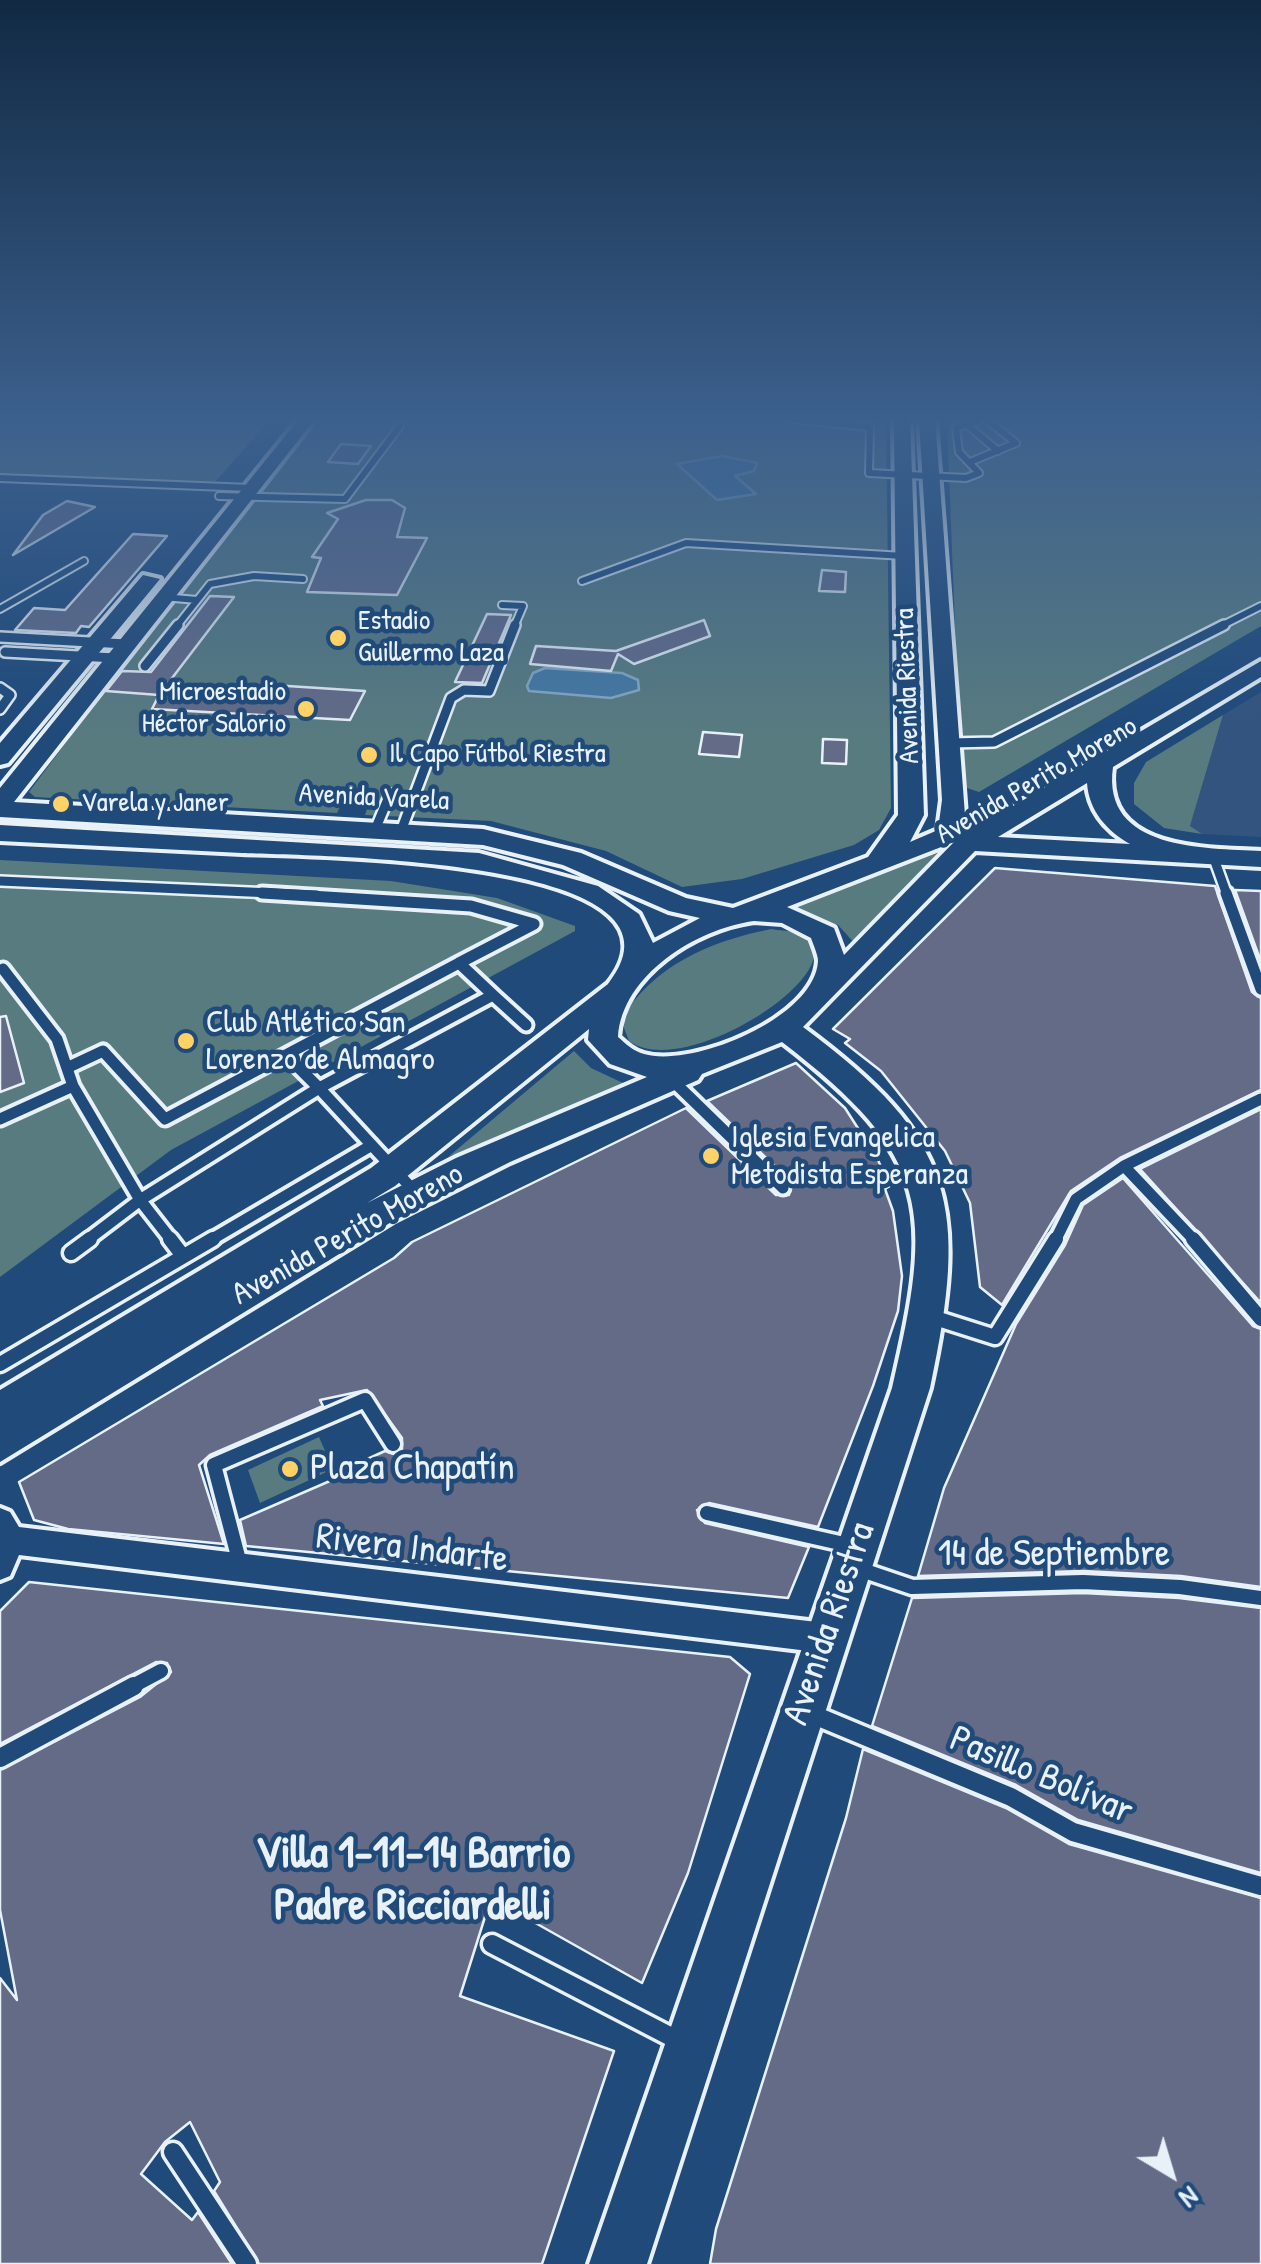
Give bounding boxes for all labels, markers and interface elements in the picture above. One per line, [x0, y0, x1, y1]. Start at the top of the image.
place label: Estadio Guillermo Laza [358, 605, 504, 671]
street label: Avenida Riestra [888, 608, 928, 764]
marker: Estadio Guillermo Laza [327, 627, 349, 649]
place label: Microestadio Héctor Salorio [142, 676, 286, 742]
marker: Microestadio Héctor Salorio [295, 698, 317, 720]
street label: Avenida Perito Moreno [931, 710, 1143, 852]
place label: Il Capo Fútbol Riestra [389, 738, 606, 772]
marker: Il Capo Fútbol Riestra [358, 744, 380, 766]
street label: Avenida Varela [298, 777, 450, 819]
place label: Varela y Janer [81, 787, 229, 821]
marker: Varela y Janer [50, 793, 72, 815]
place label: Club Atlético San Lorenzo de Almagro [206, 1004, 435, 1079]
marker: Club Atlético San Lorenzo de Almagro [175, 1030, 197, 1052]
place label: Iglesia Evangelica Metodista Esperanza [731, 1119, 968, 1194]
marker: Iglesia Evangelica Metodista Esperanza [700, 1145, 722, 1167]
street label: Avenida Perito Moreno [226, 1156, 470, 1314]
place label: Plaza Chapatín [310, 1446, 515, 1492]
marker: Plaza Chapatín [279, 1458, 301, 1480]
street label: Rivera Indarte [313, 1515, 511, 1583]
street label: Avenida Riestra [774, 1517, 886, 1731]
street label: 14 de Septiembre [938, 1532, 1170, 1578]
street label: Pasillo Bolívar [942, 1717, 1140, 1835]
district label: Villa 1-11-14 Barrio Padre Ricciardelli [256, 1828, 570, 1934]
north arrow [1121, 2124, 1221, 2224]
text: N [1172, 2178, 1207, 2217]

